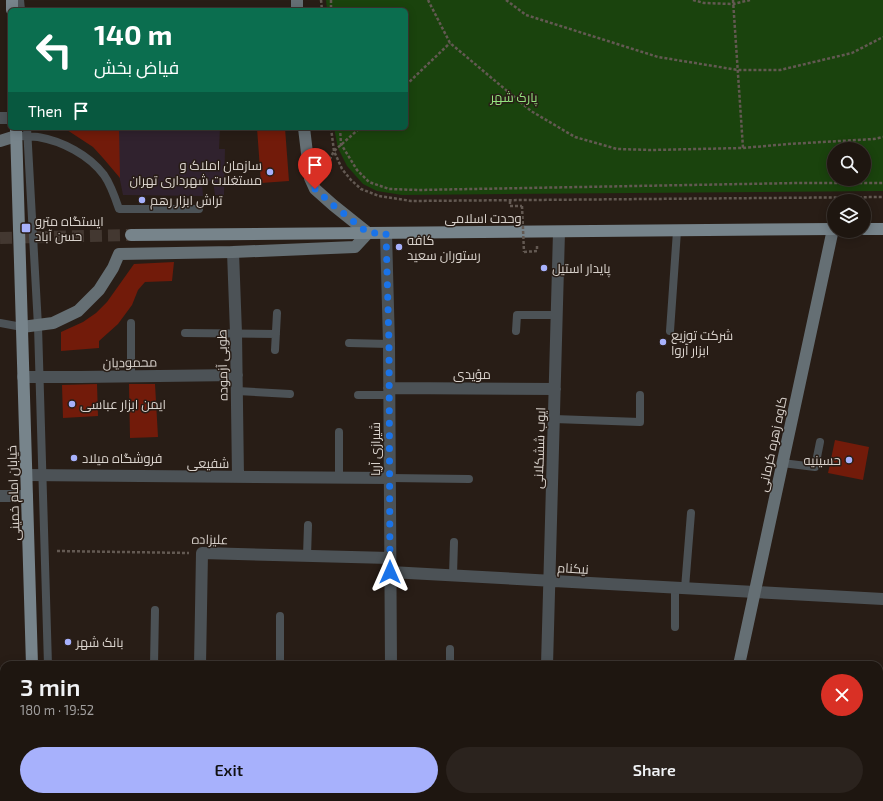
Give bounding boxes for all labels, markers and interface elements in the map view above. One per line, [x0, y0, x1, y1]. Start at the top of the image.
text: 140 m [94, 17, 172, 51]
icon: left [28, 24, 80, 76]
text: فیاض بخش [94, 56, 179, 78]
park label: پارک شهر [489, 89, 538, 107]
icon: arrive [70, 100, 92, 122]
text: Then [28, 102, 62, 120]
map controls [827, 142, 871, 238]
button: search [827, 142, 871, 186]
pin [298, 148, 332, 189]
icon: arrive [304, 154, 326, 176]
place label: سازمان املاک و مستغلات شهرداری تهران [129, 157, 262, 188]
marker: سازمان املاک و مستغلات شهرداری تهران [265, 167, 275, 177]
place label: تراش ابزار رهم [150, 192, 223, 210]
button: layers [827, 194, 871, 238]
marker: تراش ابزار رهم [137, 195, 147, 205]
street label: وحدت اسلامی [444, 210, 522, 226]
place label: ایستگاه مترو حسن آباد [35, 213, 104, 244]
marker: ایستگاه مترو حسن آباد [20, 222, 32, 234]
place label: کافه رستوران سعید [407, 232, 481, 263]
marker: کافه رستوران سعید [394, 242, 404, 252]
place label: پایدار استیل [552, 260, 611, 278]
marker: پایدار استیل [539, 263, 549, 273]
place label: شرکت توزیع ابزار آروا [671, 327, 733, 358]
street label: طوبی آزموده [213, 329, 231, 401]
marker: شرکت توزیع ابزار آروا [658, 337, 668, 347]
street label: محمودیان [103, 354, 157, 370]
street label: مؤیدی [453, 366, 491, 382]
street label: کاوه زهره کرمانی [754, 395, 790, 493]
place label: ایمن ابزار عباسی [80, 396, 166, 412]
marker: ایمن ابزار عباسی [67, 399, 77, 409]
street label: ایوب ششکلانی [530, 407, 548, 489]
street label: شیرازی آریا [367, 422, 383, 476]
street label: خیابان امام خمینی [3, 445, 25, 541]
place label: فروشگاه میلاد [82, 450, 162, 466]
place label: حسینیه [804, 452, 841, 468]
marker: فروشگاه میلاد [69, 453, 79, 463]
street label: شفیعی [187, 455, 229, 471]
marker: حسینیه [844, 455, 854, 465]
street label: علیزاده [191, 531, 229, 547]
position arrow [369, 551, 411, 593]
street label: نیکنام [557, 559, 589, 579]
place label: بانک شهر [75, 634, 124, 650]
marker: بانک شهر [63, 637, 73, 647]
text: 3 min [20, 672, 80, 701]
button: close [821, 674, 863, 716]
text: 180 m · 19:52 [20, 702, 94, 718]
button: Exit [20, 747, 438, 793]
button: Share [446, 747, 863, 793]

